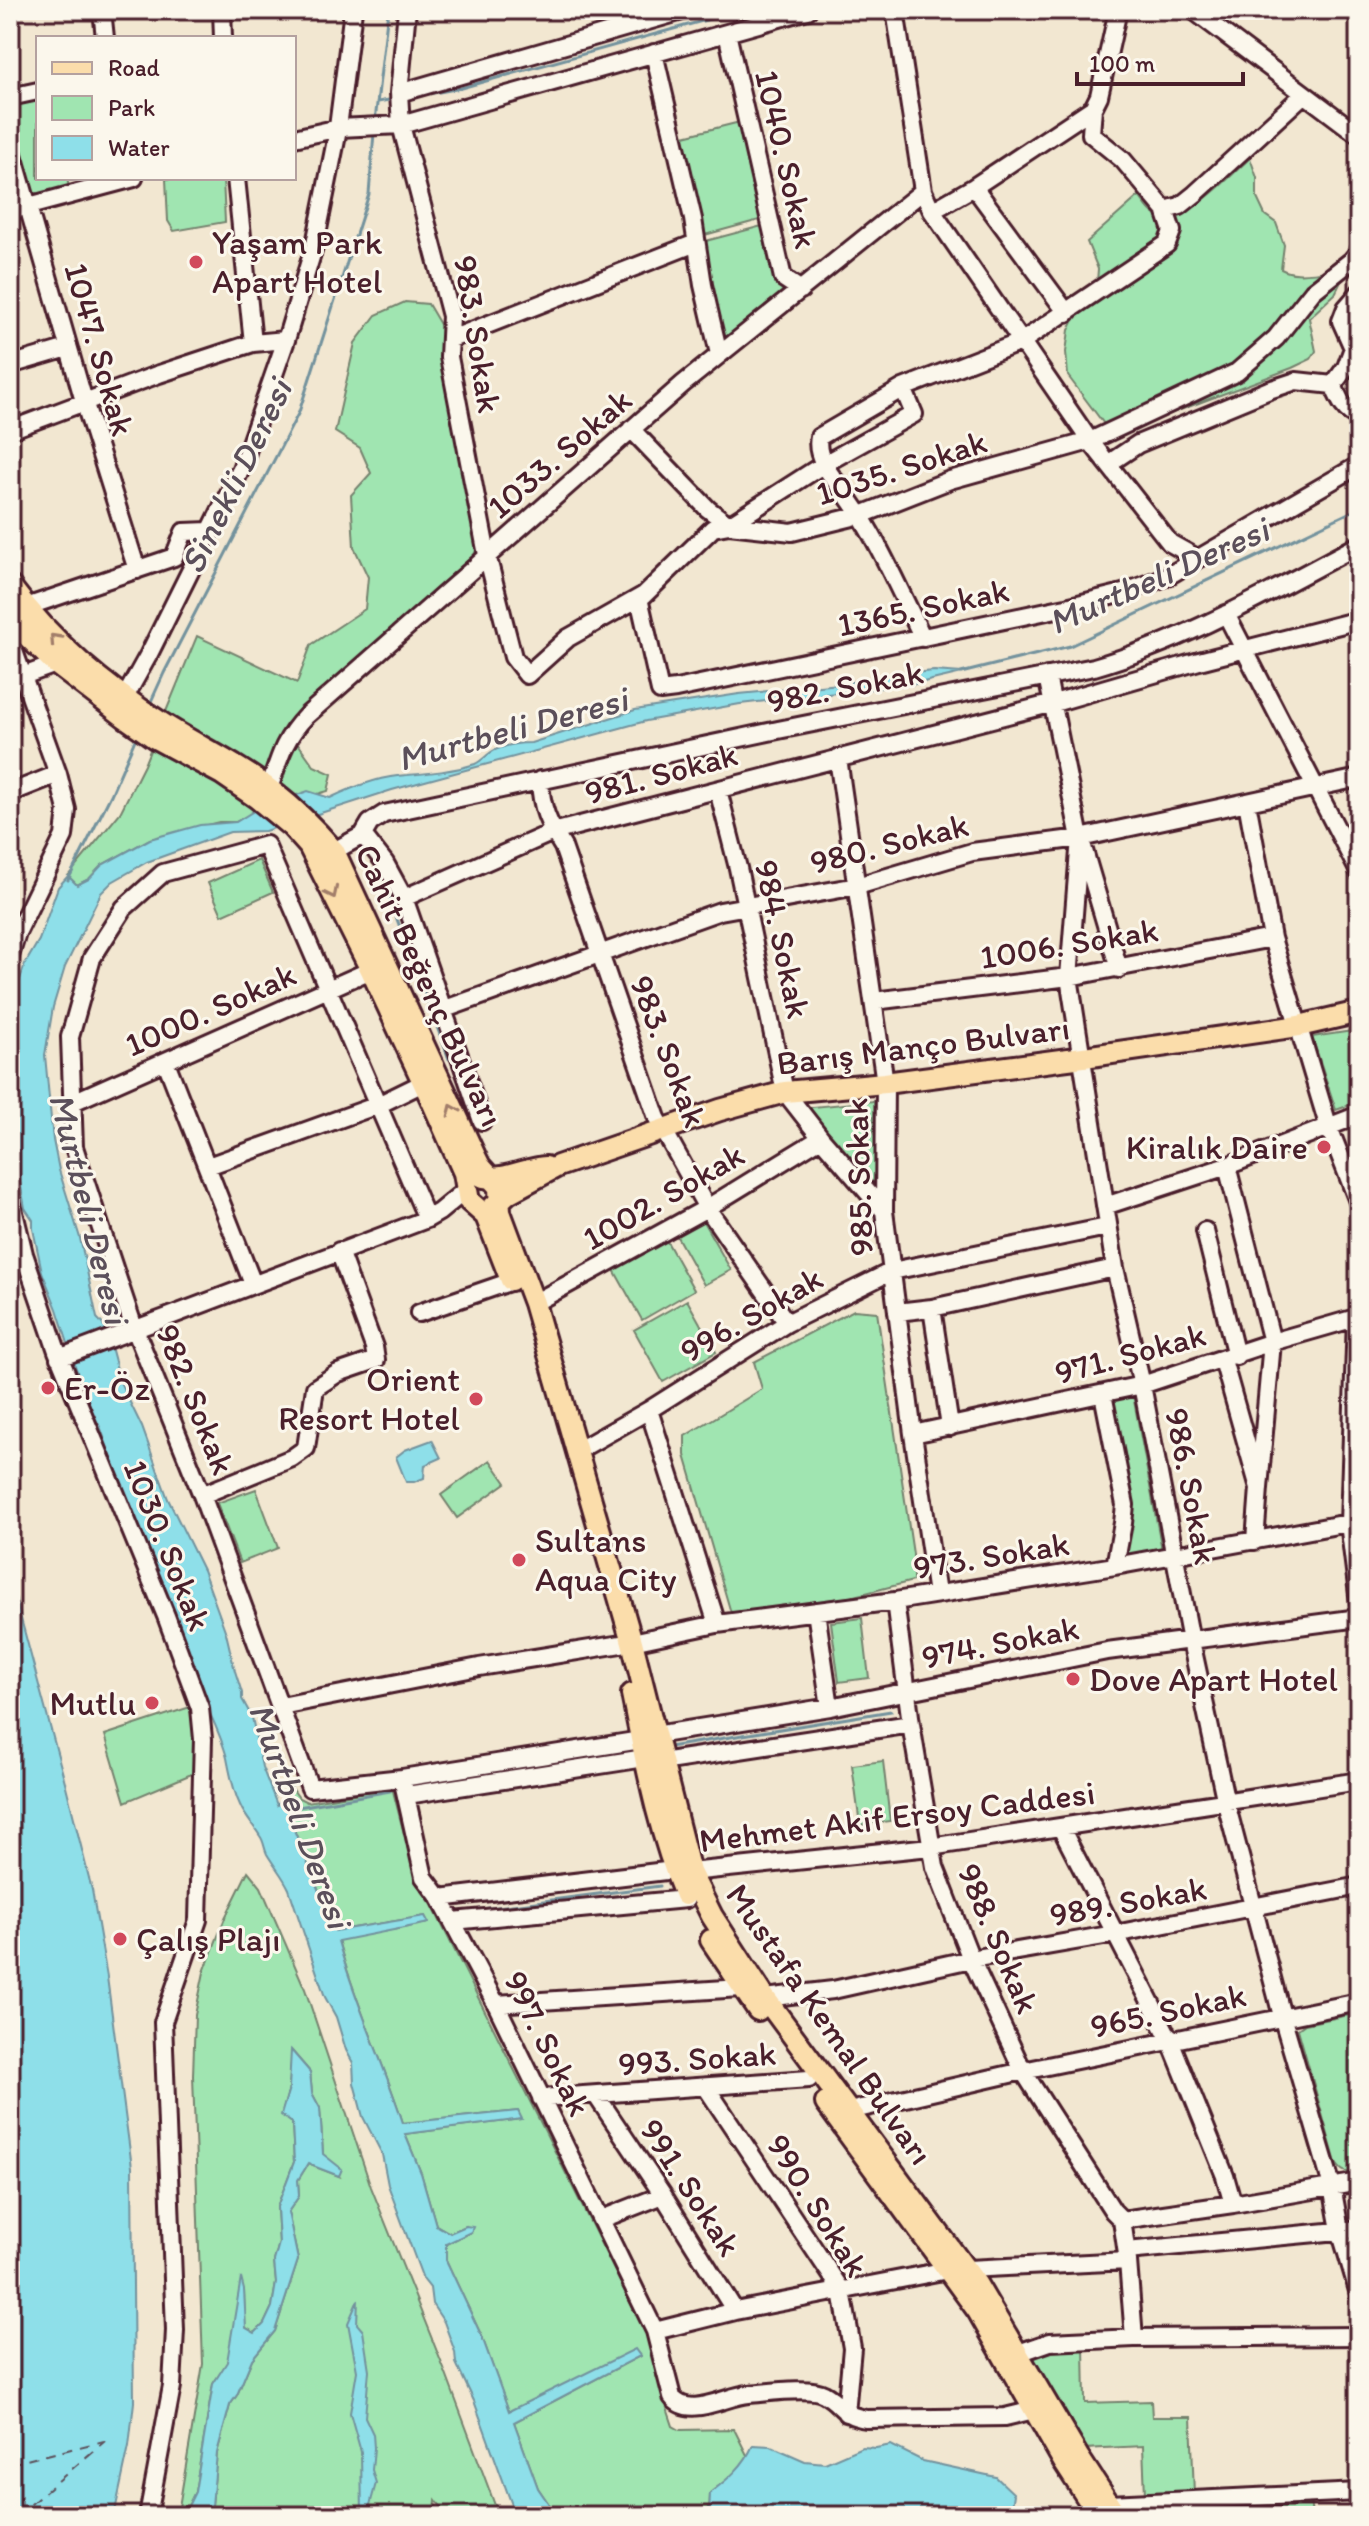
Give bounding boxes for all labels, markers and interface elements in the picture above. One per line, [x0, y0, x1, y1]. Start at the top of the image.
legend [36, 36, 296, 180]
scale bar [1077, 36, 1243, 86]
text: 100 m [1089, 49, 1155, 78]
text: Road [108, 53, 160, 82]
street label: 1040. Sokak [746, 66, 827, 253]
text: Park [108, 93, 155, 122]
text: Water [108, 133, 170, 162]
place label: Yaşam Park Apart Hotel [212, 222, 383, 302]
street label: 983. Sokak [445, 252, 510, 416]
marker: Yaşam Park Apart Hotel [187, 253, 205, 271]
street label: 1047. Sokak [55, 258, 144, 440]
water label: Sinekli Deresi [170, 369, 303, 580]
street label: 1033. Sokak [479, 380, 640, 527]
street label: 1035. Sokak [811, 421, 992, 514]
water label: Murtbeli Deresi [1042, 506, 1278, 643]
street label: 1365. Sokak [834, 569, 1013, 646]
one-way arrow [51, 634, 65, 649]
street label: 982. Sokak [763, 651, 927, 722]
water label: Murtbeli Deresi [392, 676, 636, 780]
street label: 981. Sokak [580, 733, 742, 814]
street label: 980. Sokak [806, 804, 972, 883]
street label: Cahit Beğenç Bulvarı [346, 837, 513, 1133]
street label: 984. Sokak [746, 856, 819, 1022]
one-way arrow [323, 884, 338, 899]
street label: 1006. Sokak [977, 909, 1161, 978]
street label: 1000. Sokak [118, 954, 302, 1065]
street label: 983. Sokak [621, 970, 716, 1133]
street label: Barış Manço Bulvarı [774, 1007, 1072, 1084]
water label: Murtbeli Deresi [40, 1088, 140, 1332]
street label: 985. Sokak [835, 1097, 882, 1257]
one-way arrow [447, 1103, 463, 1118]
place label: Kiralık Daire [1126, 1127, 1308, 1168]
street label: 1002. Sokak [575, 1134, 751, 1259]
marker: Kiralık Daire [1315, 1138, 1333, 1156]
street label: 996. Sokak [673, 1257, 830, 1372]
street label: 971. Sokak [1050, 1314, 1210, 1393]
street label: 982. Sokak [147, 1318, 244, 1480]
place label: Orient Resort Hotel [278, 1359, 460, 1439]
place label: Er-Öz [64, 1368, 150, 1409]
marker: Er-Öz [39, 1379, 57, 1397]
marker: Orient Resort Hotel [467, 1390, 485, 1408]
street label: 986. Sokak [1156, 1404, 1227, 1568]
street label: 1030. Sokak [115, 1454, 220, 1636]
place label: Sultans Aqua City [535, 1520, 677, 1600]
street label: 973. Sokak [910, 1523, 1072, 1588]
marker: Sultans Aqua City [510, 1551, 528, 1569]
street label: 974. Sokak [918, 1607, 1082, 1678]
place label: Dove Apart Hotel [1089, 1659, 1338, 1700]
marker: Dove Apart Hotel [1064, 1670, 1082, 1688]
place label: Mutlu [50, 1683, 136, 1724]
marker: Mutlu [143, 1694, 161, 1712]
water label: Murtbeli Deresi [240, 1697, 362, 1937]
street label: Mehmet Akif Ersoy Caddesi [697, 1772, 1097, 1861]
street label: 988. Sokak [949, 1857, 1049, 2019]
street label: 989. Sokak [1047, 1868, 1210, 1935]
street label: Mustafa Kemal Bulvarı [717, 1876, 942, 2173]
place label: Çalış Plajı [136, 1919, 281, 1960]
marker: Çalış Plajı [111, 1930, 129, 1948]
street label: 997. Sokak [495, 1964, 600, 2123]
street label: 965. Sokak [1087, 1974, 1250, 2047]
street label: 993. Sokak [617, 2033, 777, 2084]
street label: 991. Sokak [631, 2111, 750, 2264]
street label: 990. Sokak [758, 2126, 878, 2284]

